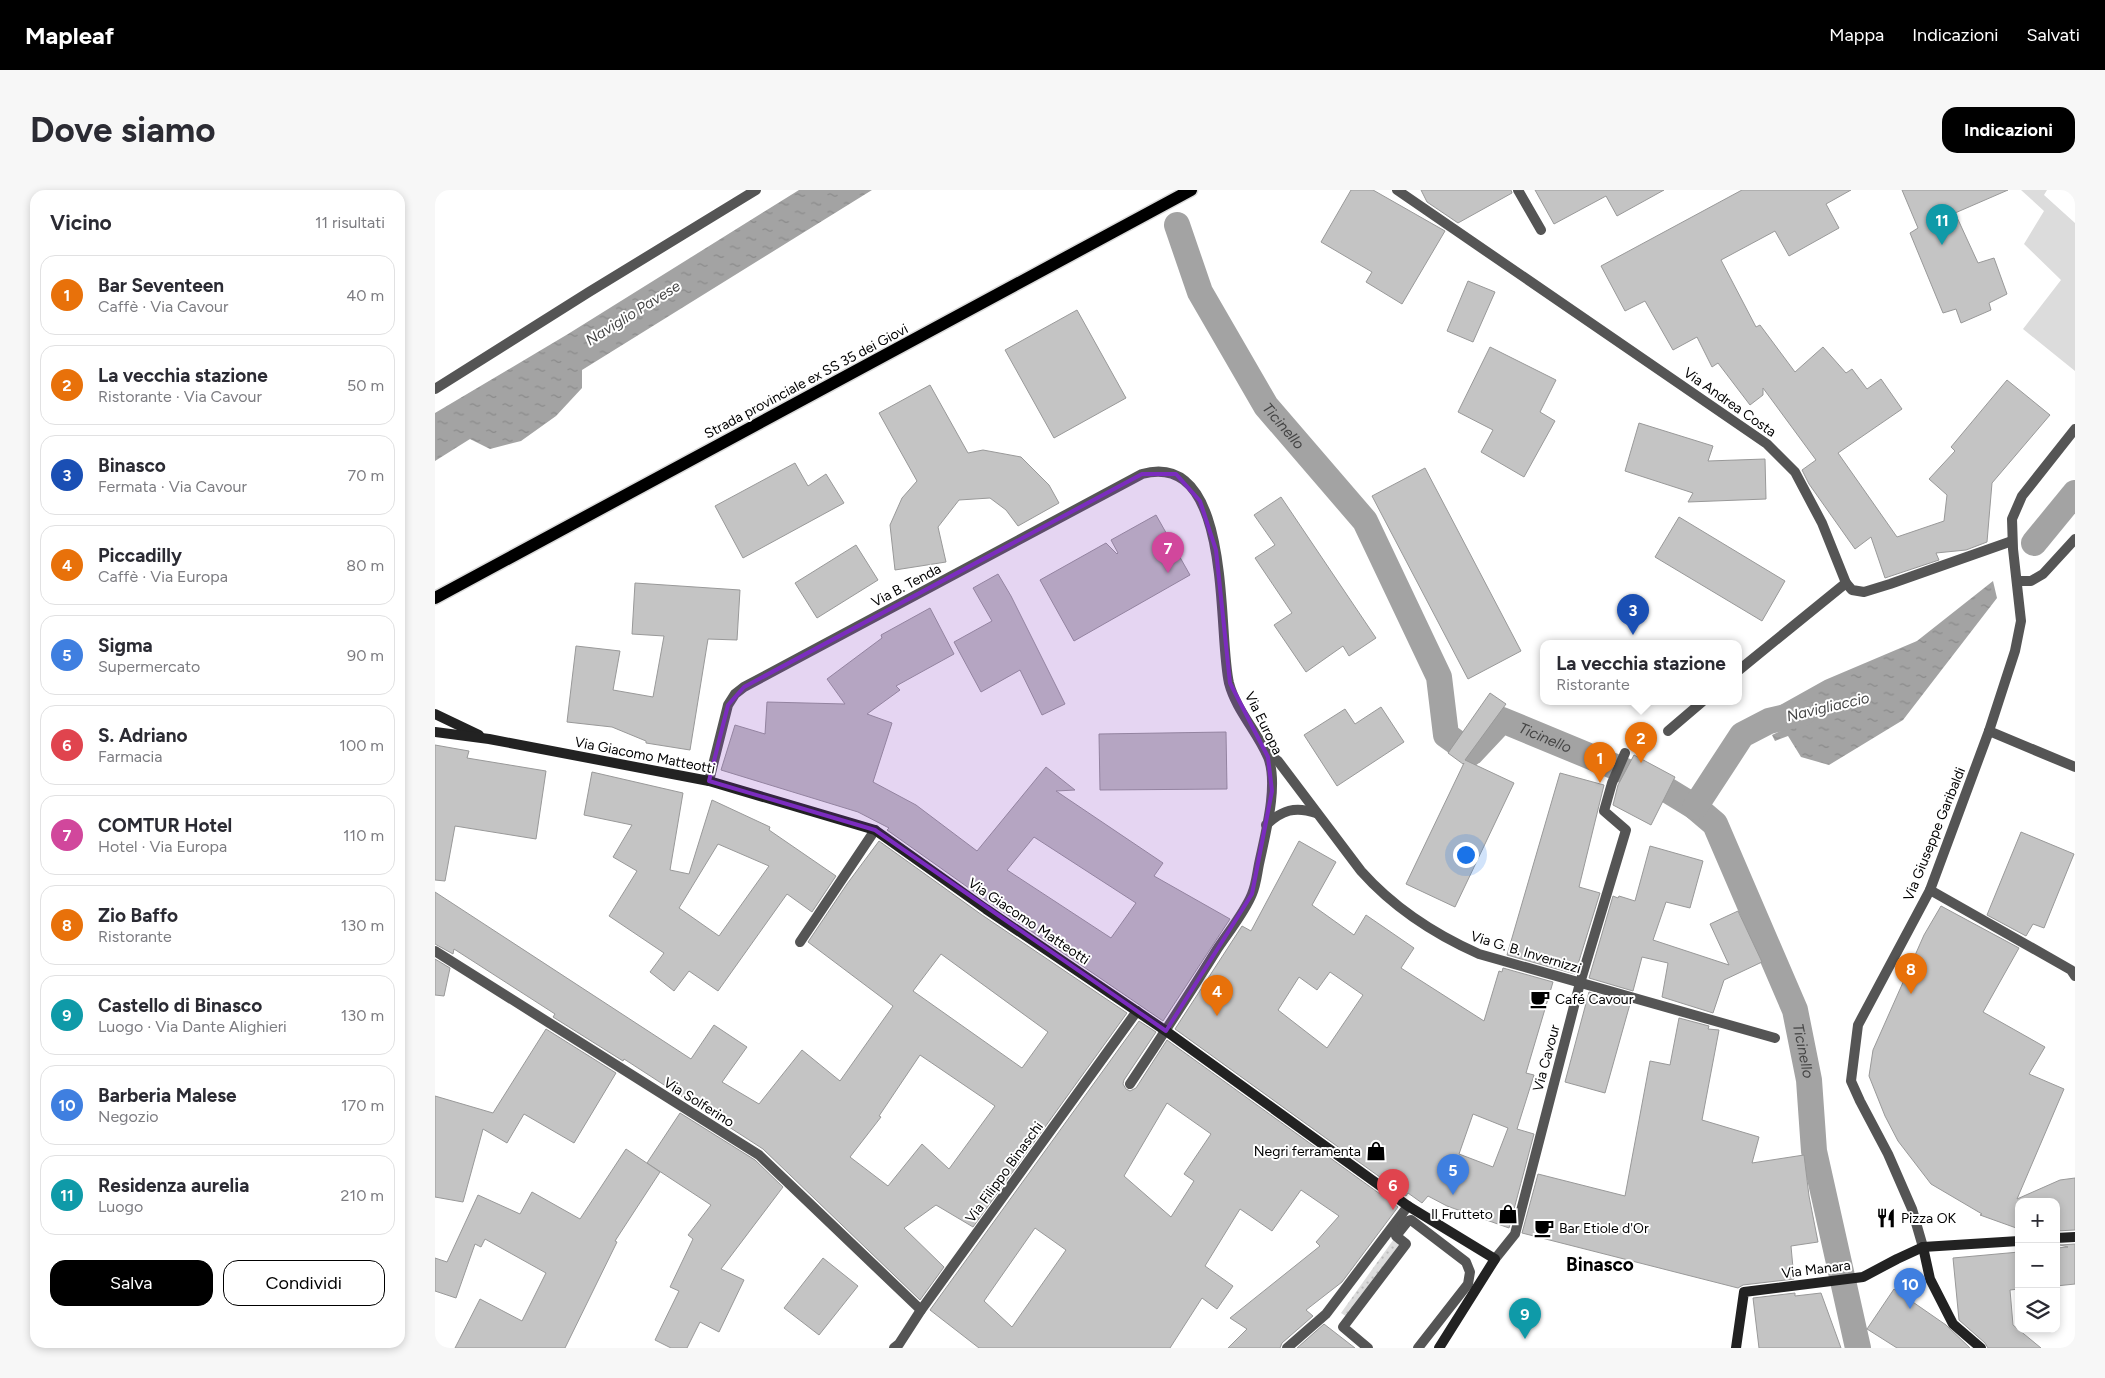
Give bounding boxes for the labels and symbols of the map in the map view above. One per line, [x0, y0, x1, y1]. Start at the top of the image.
pin: 11 [1926, 204, 1958, 245]
water label: Naviglio Pavese [582, 277, 684, 349]
street label: Strada provinciale ex SS 35 dei Giovi [701, 320, 911, 443]
street label: Via Andrea Costa [1680, 364, 1779, 441]
water label: Ticinello [1258, 399, 1308, 453]
pin: 7 [1152, 532, 1184, 573]
street label: Via B. Tenda [869, 560, 944, 611]
pin: 3 [1617, 594, 1649, 635]
street label: Via Europa [1241, 689, 1286, 757]
water label: Navigliaccio [1785, 689, 1872, 725]
water label: Ticinello [1516, 719, 1574, 757]
pin: 2 [1625, 722, 1657, 763]
street label: Via Giacomo Matteotti [573, 734, 717, 777]
pin: 1 [1584, 742, 1616, 783]
street label: Via Giuseppe Garibaldi [1900, 765, 1969, 904]
your location [1453, 842, 1479, 868]
street label: Via Giacomo Matteotti [965, 874, 1093, 968]
street label: Via G. B. Invernizzi [1469, 928, 1583, 977]
pin: 8 [1895, 953, 1927, 994]
pin: 4 [1201, 975, 1233, 1016]
cafe icon: Café Cavour [1529, 988, 1551, 1010]
place label: Café Cavour [1555, 991, 1634, 1008]
water label: Ticinello [1789, 1022, 1817, 1080]
street label: Via Cavour [1529, 1023, 1564, 1093]
street label: Via Solferino [660, 1074, 737, 1131]
street label: Via Filippo Binaschi [962, 1118, 1047, 1226]
shop icon: Negri ferramenta [1365, 1140, 1387, 1162]
place label: Negri ferramenta [1254, 1143, 1361, 1160]
pin: 5 [1437, 1154, 1469, 1195]
pin: 6 [1377, 1169, 1409, 1210]
shop icon: Il Frutteto [1497, 1203, 1519, 1225]
place label: Il Frutteto [1431, 1206, 1493, 1223]
restaurant icon: Pizza OK [1875, 1207, 1897, 1229]
place label: Pizza OK [1901, 1210, 1957, 1227]
cafe icon: Bar Etiole d'Or [1533, 1217, 1555, 1239]
place label: Bar Etiole d'Or [1559, 1220, 1649, 1237]
district label: Binasco [1566, 1253, 1634, 1276]
street label: Via Manara [1781, 1257, 1852, 1282]
pin: 10 [1894, 1268, 1926, 1309]
pin: 9 [1509, 1298, 1541, 1339]

